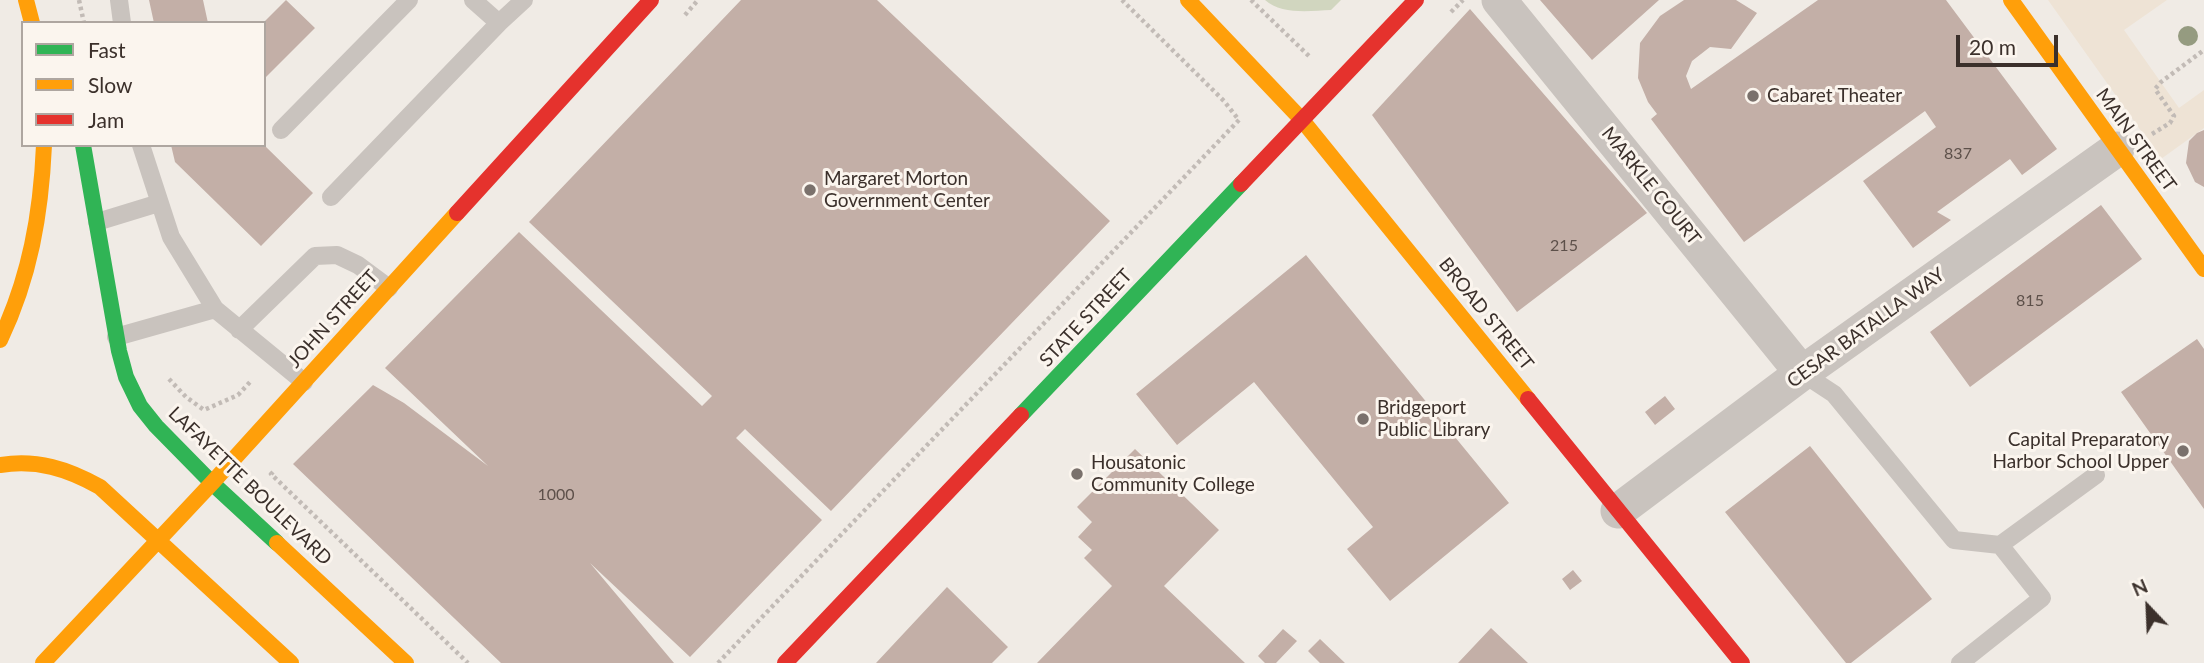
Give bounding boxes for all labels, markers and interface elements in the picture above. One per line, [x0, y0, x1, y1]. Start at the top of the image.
legend [21, 21, 266, 147]
scale bar [1959, 21, 2060, 65]
text: 20 m [1969, 34, 2016, 59]
text: Fast [88, 37, 125, 62]
text: Slow [88, 72, 132, 97]
street label: MAIN STREET [2091, 84, 2181, 196]
place label: Cabaret Theater [1767, 85, 1902, 107]
marker: Cabaret Theater [1745, 88, 1761, 104]
text: Jam [88, 107, 124, 132]
street label: MARKLE COURT [1597, 123, 1705, 249]
house number: 837 [1944, 144, 1972, 164]
place label: Margaret Morton Government Center [824, 168, 990, 212]
marker: Margaret Morton Government Center [802, 182, 818, 198]
house number: 215 [1550, 236, 1578, 256]
street label: BROAD STREET [1434, 253, 1538, 375]
street label: CESAR BATALLA WAY [1783, 263, 1949, 393]
street label: STATE STREET [1035, 264, 1137, 372]
street label: JOHN STREET [283, 265, 383, 373]
house number: 815 [2016, 291, 2044, 311]
place label: Bridgeport Public Library [1377, 397, 1490, 441]
street label: LAFAYETTE BOULEVARD [164, 402, 336, 570]
marker: Bridgeport Public Library [1355, 411, 1371, 427]
place label: Capital Preparatory Harbor School Upper [1992, 429, 2169, 473]
marker: Capital Preparatory Harbor School Upper [2175, 443, 2191, 459]
place label: Housatonic Community College [1091, 452, 1255, 496]
marker: Housatonic Community College [1069, 466, 1085, 482]
house number: 1000 [537, 485, 575, 505]
north arrow [2113, 572, 2183, 642]
text: N [2128, 574, 2151, 601]

